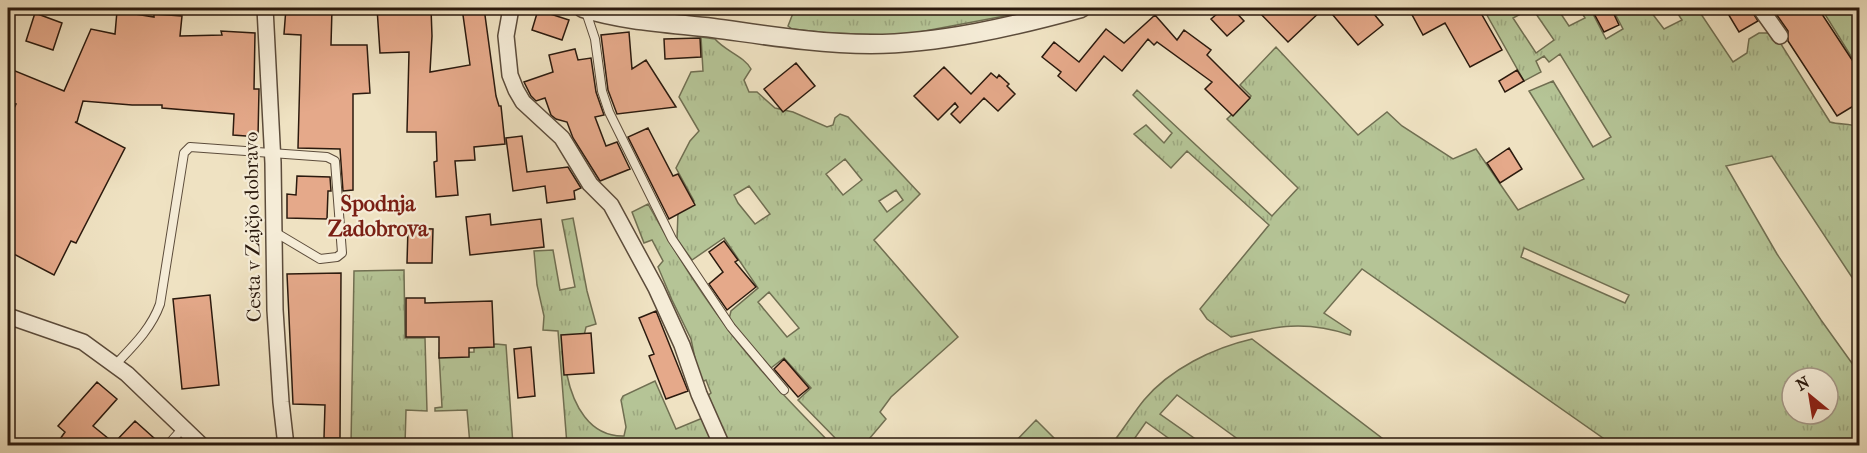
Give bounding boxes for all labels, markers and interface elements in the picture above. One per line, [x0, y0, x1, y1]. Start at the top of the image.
street label: Cesta v Zajčjo dobravo [239, 132, 266, 322]
district label: Spodnja Zadobrova [328, 191, 429, 242]
north arrow [1780, 366, 1840, 426]
text: N [1793, 372, 1814, 395]

